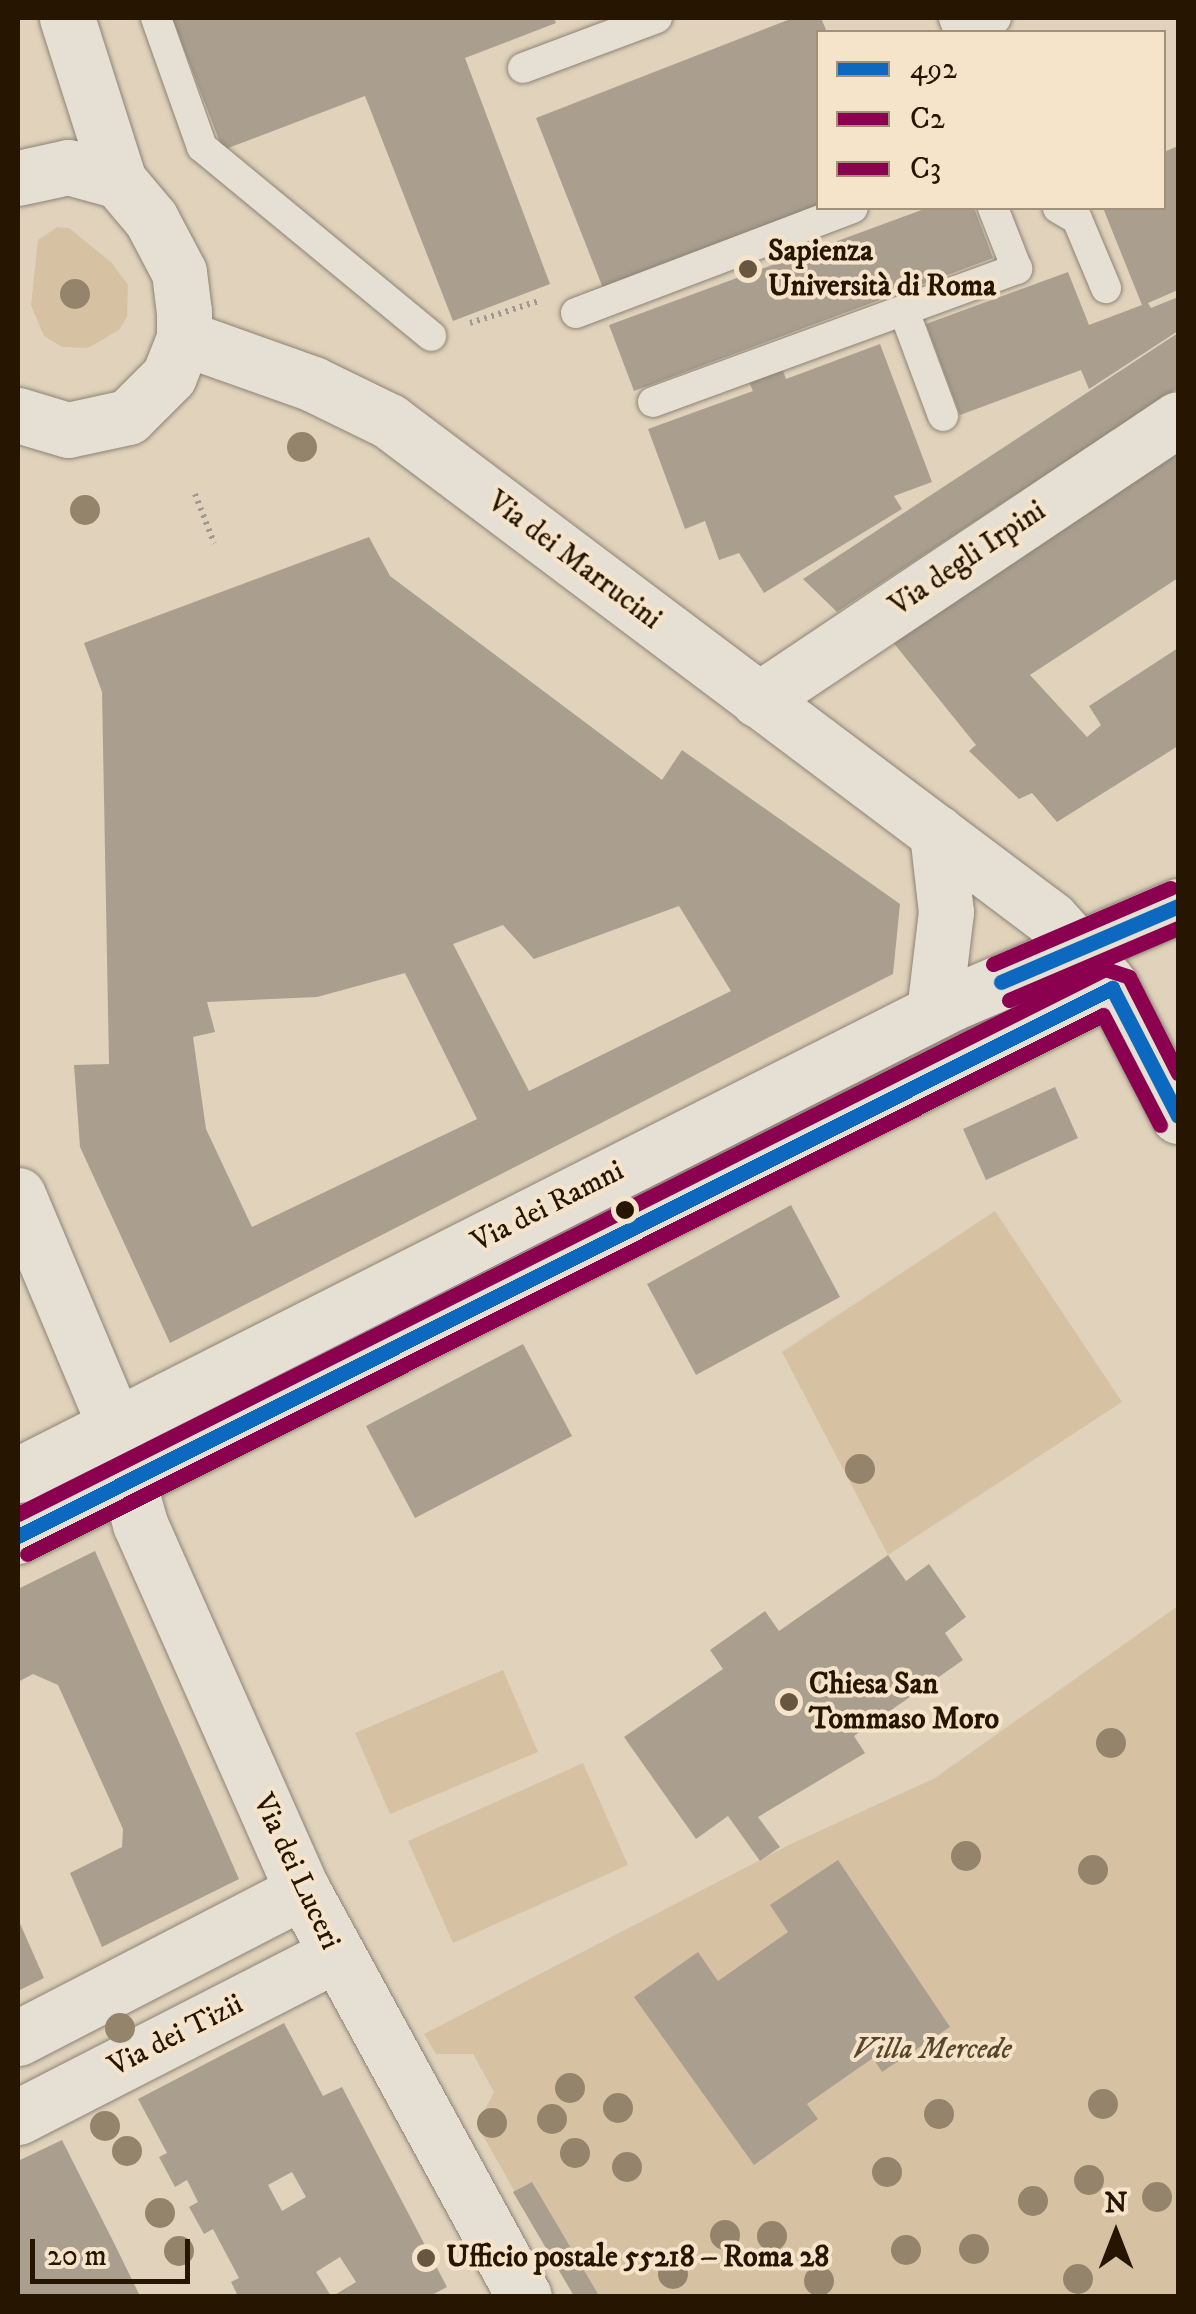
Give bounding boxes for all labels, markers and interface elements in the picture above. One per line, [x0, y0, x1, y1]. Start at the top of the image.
legend [816, 30, 1166, 210]
text: 492 [910, 51, 957, 88]
text: C2 [910, 101, 945, 138]
text: C3 [910, 151, 941, 188]
place label: Sapienza Università di Roma [768, 234, 996, 304]
marker: Sapienza Università di Roma [737, 258, 759, 280]
street label: Via dei Marrucini [480, 484, 668, 638]
street label: Via degli Irpini [883, 494, 1053, 624]
street label: Via dei Ramni [466, 1153, 630, 1261]
unlabelled marker [615, 1200, 635, 1220]
place label: Chiesa San Tommaso Moro [809, 1667, 999, 1738]
marker: Chiesa San Tommaso Moro [778, 1691, 800, 1713]
street label: Via dei Luceri [244, 1788, 348, 1956]
street label: Via dei Tizii [103, 1987, 249, 2085]
park label: Villa Mercede [852, 2032, 1012, 2068]
north arrow [1066, 2184, 1166, 2284]
text: N [1105, 2186, 1127, 2221]
scale bar [35, 2219, 195, 2281]
text: 20 m [47, 2238, 107, 2275]
place label: Ufficio postale 55218 – Roma 28 [446, 2240, 829, 2276]
marker: Ufficio postale 55218 – Roma 28 [415, 2247, 437, 2269]

